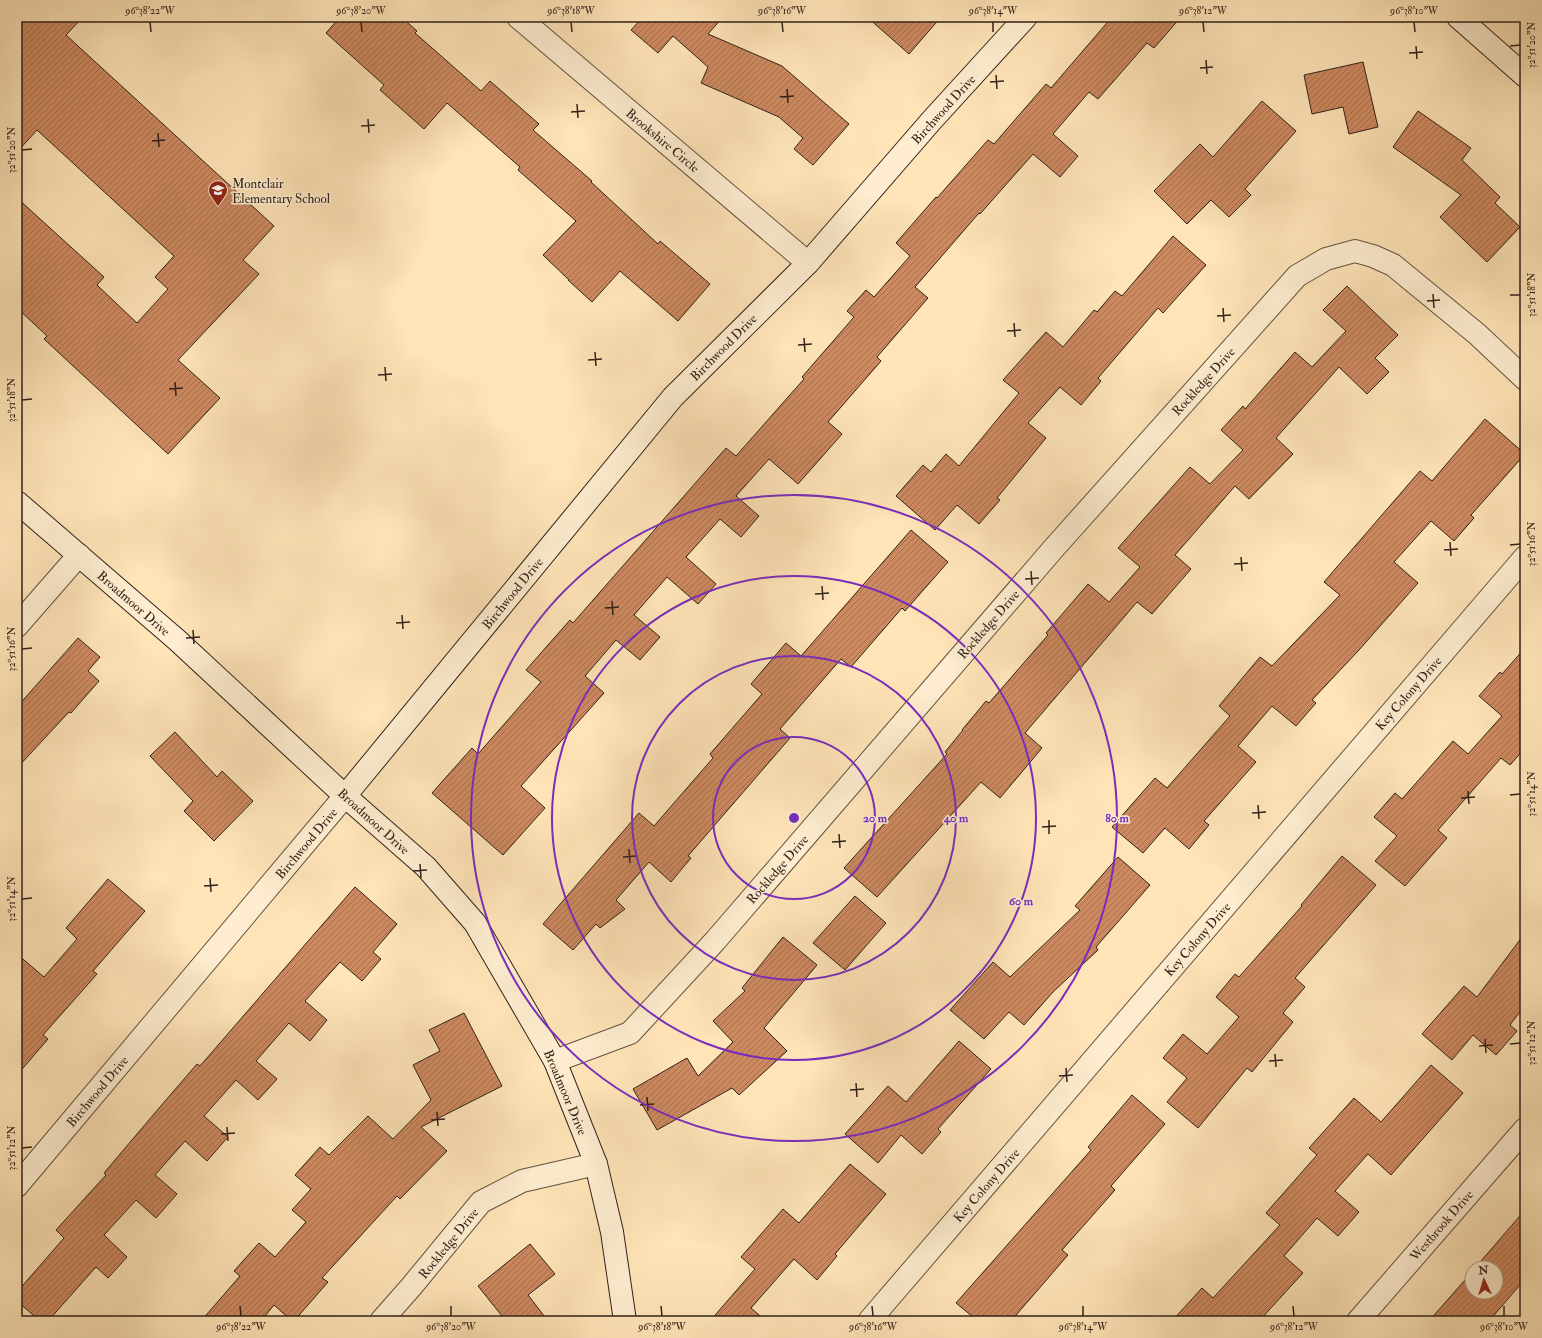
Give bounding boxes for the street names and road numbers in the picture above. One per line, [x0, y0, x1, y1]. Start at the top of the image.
street label: Birchwood Drive [908, 71, 979, 148]
street label: Brookshire Circle [622, 105, 703, 177]
street label: Birchwood Drive [687, 311, 761, 384]
street label: Rockledge Drive [1169, 344, 1239, 419]
street label: Birchwood Drive [479, 554, 547, 633]
street label: Broadmoor Drive [94, 568, 173, 640]
street label: Rockledge Drive [954, 586, 1023, 662]
street label: Key Colony Drive [1372, 653, 1446, 735]
street label: Broadmoor Drive [334, 785, 413, 859]
street label: Birchwood Drive [272, 804, 342, 882]
street label: Rockledge Drive [743, 831, 812, 907]
street label: Key Colony Drive [1161, 899, 1235, 981]
street label: Broadmoor Drive [540, 1047, 590, 1138]
street label: Birchwood Drive [63, 1052, 133, 1130]
street label: Key Colony Drive [950, 1145, 1024, 1227]
street label: Westbrook Drive [1406, 1187, 1477, 1265]
street label: Rockledge Drive [415, 1205, 483, 1282]

